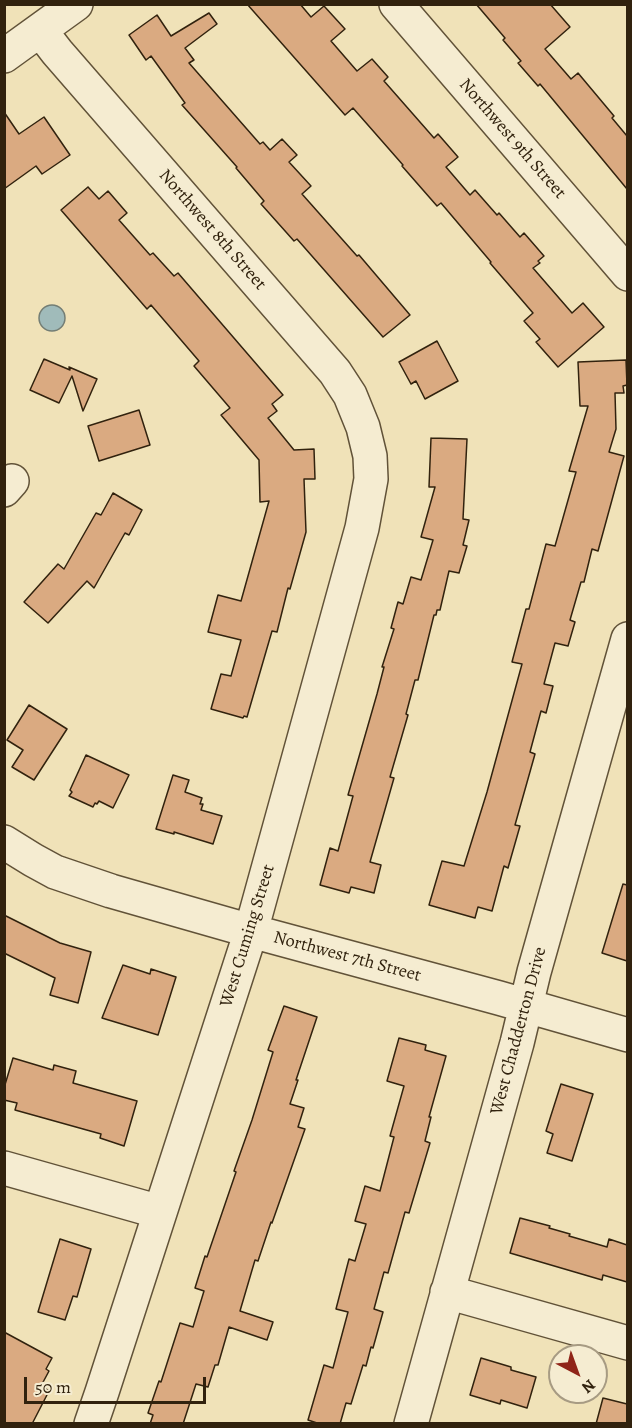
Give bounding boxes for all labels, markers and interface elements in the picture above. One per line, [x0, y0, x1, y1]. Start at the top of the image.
street label: Northwest 9th Street [454, 74, 570, 204]
street label: Northwest 8th Street [154, 165, 270, 295]
street label: West Cuming Street [216, 862, 280, 1010]
street label: Northwest 7th Street [271, 927, 423, 987]
street label: West Chadderton Drive [486, 945, 552, 1117]
north arrow [548, 1344, 608, 1404]
scale bar [27, 1365, 208, 1403]
text: N [577, 1374, 600, 1398]
text: 50 m [35, 1375, 71, 1399]

